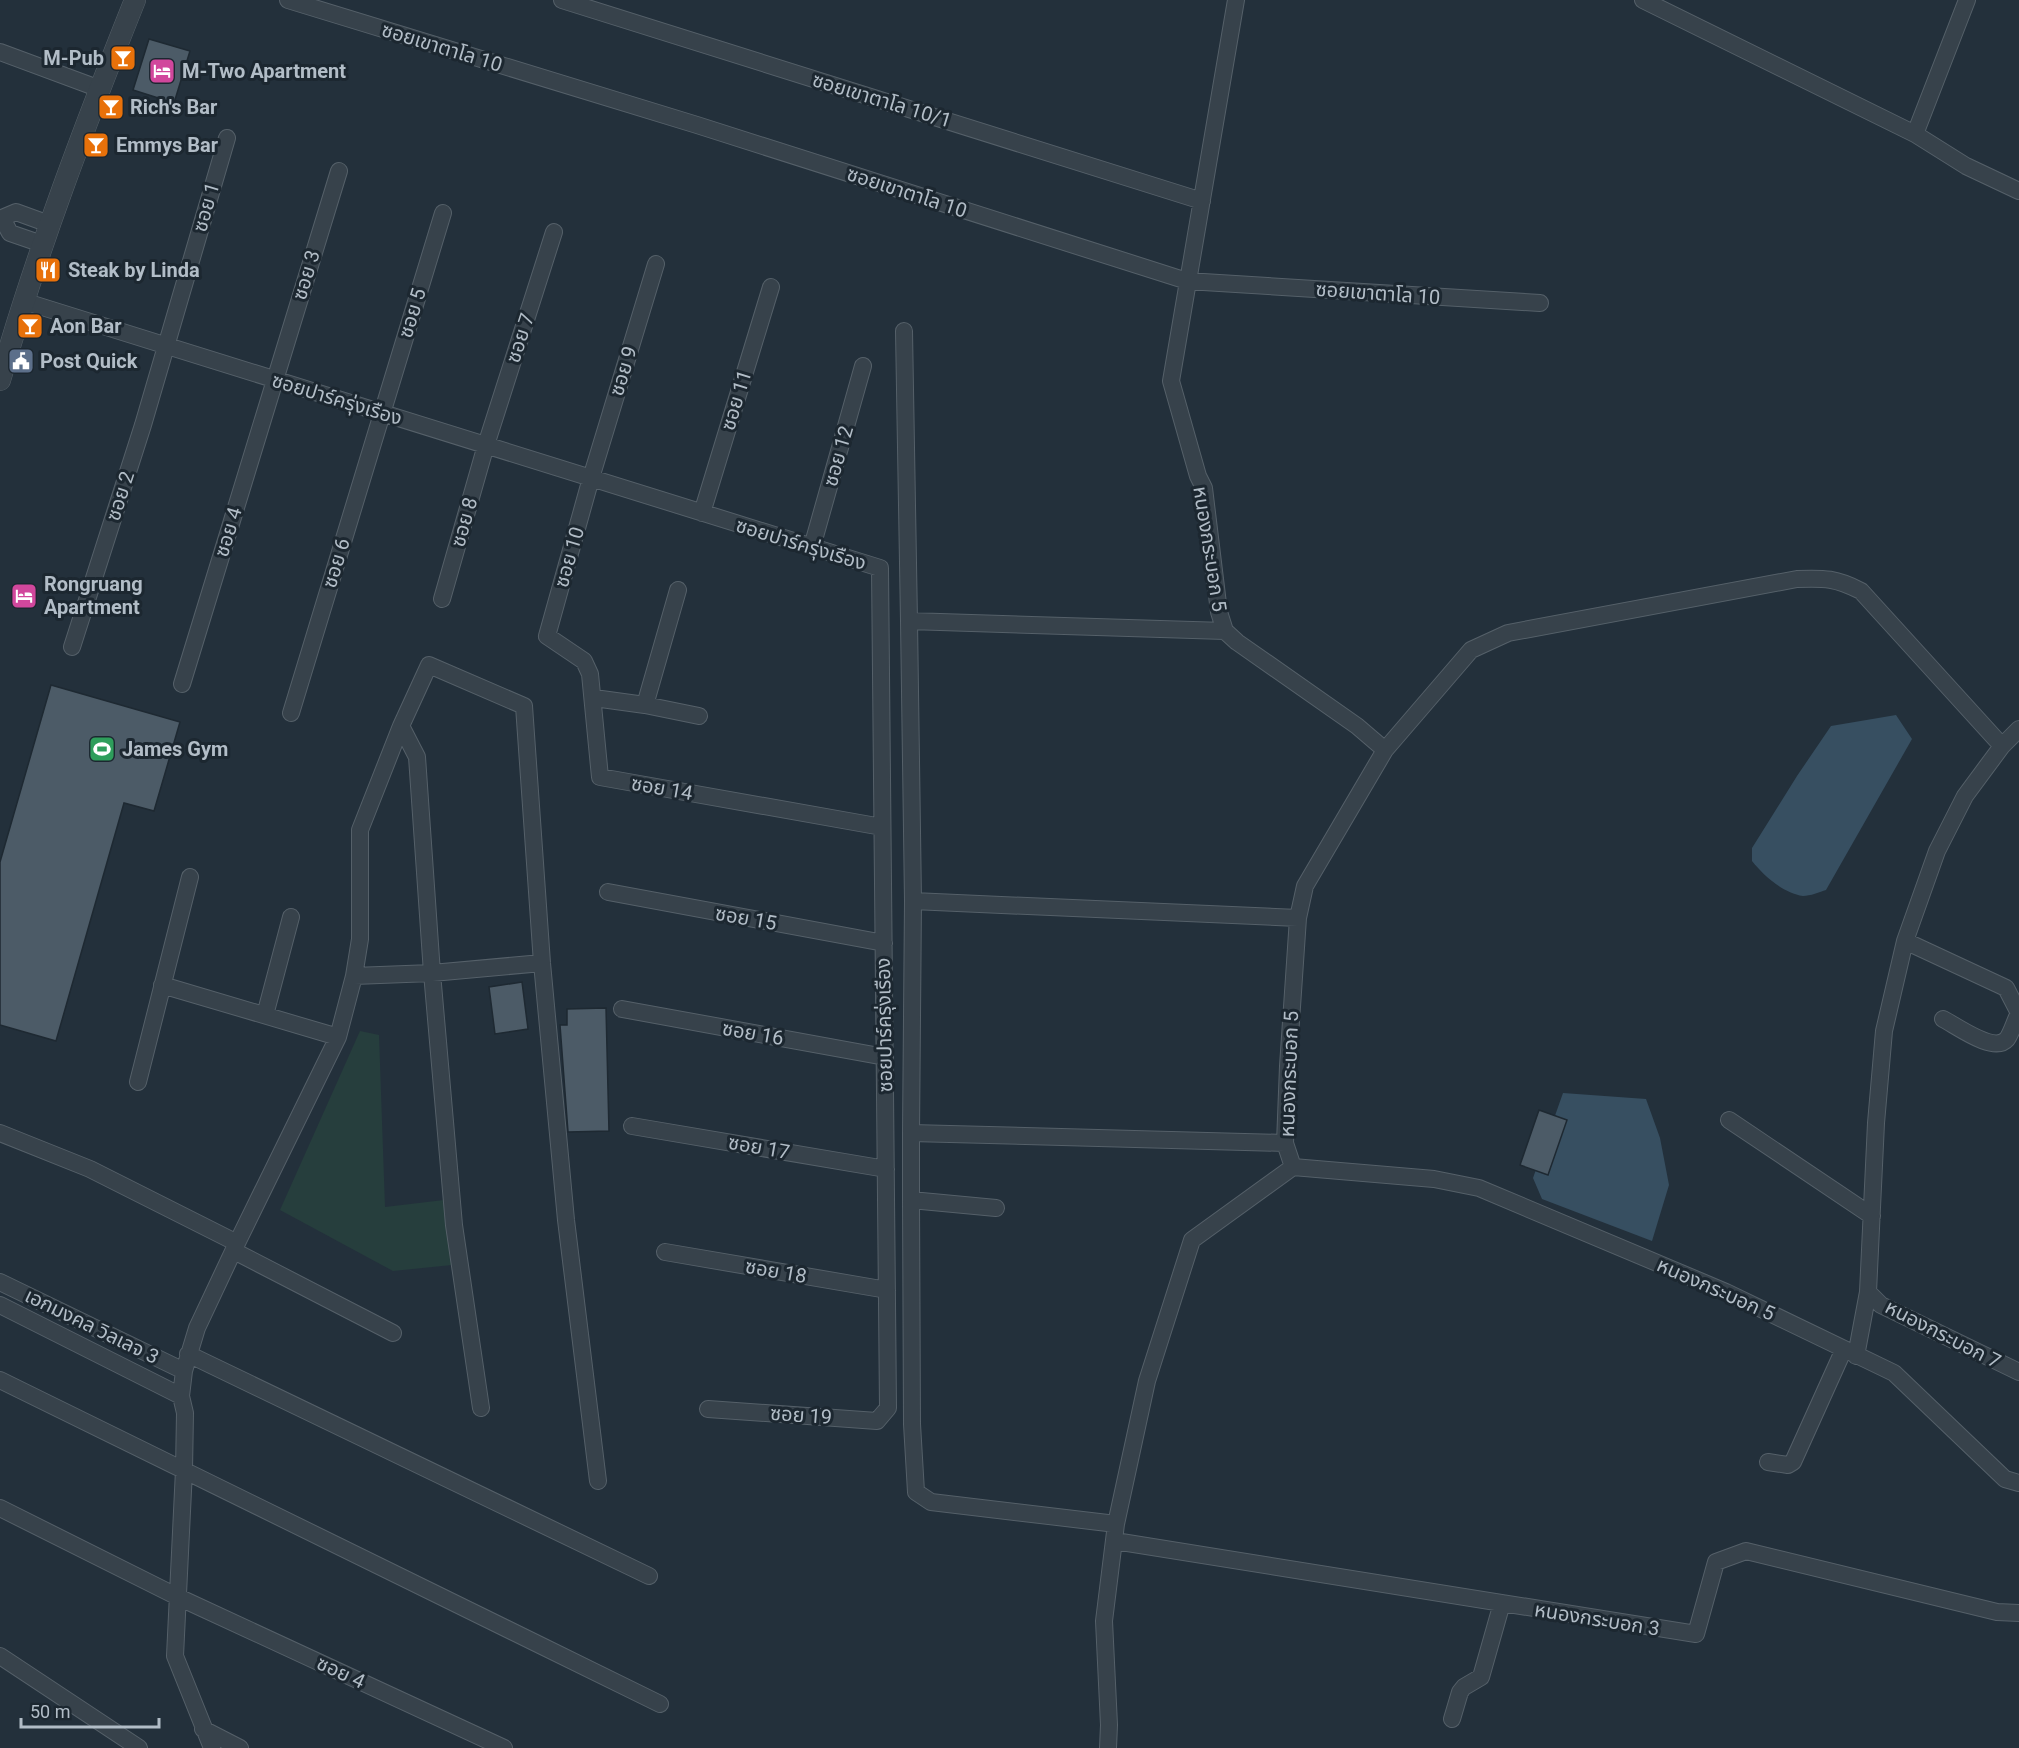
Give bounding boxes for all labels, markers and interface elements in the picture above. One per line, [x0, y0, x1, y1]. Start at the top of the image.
street label: ซอยเขาตาโล 10 [379, 17, 505, 77]
bar icon: M-Pub [108, 43, 138, 73]
place label: M-Pub [43, 46, 104, 70]
hotel icon: M-Two Apartment [147, 56, 177, 86]
place label: M-Two Apartment [182, 59, 346, 83]
street label: ซอยเขาตาโล 10/1 [809, 67, 955, 133]
bar icon: Rich's Bar [96, 92, 126, 122]
place label: Rich's Bar [130, 95, 218, 119]
bar icon: Emmys Bar [81, 130, 111, 160]
place label: Emmys Bar [116, 133, 219, 157]
street label: ซอยเขาตาโล 10 [844, 161, 970, 223]
street label: ซอย 1 [187, 179, 225, 235]
street label: ซอย 3 [287, 247, 325, 303]
restaurant icon: Steak by Linda [33, 255, 63, 285]
place label: Steak by Linda [68, 258, 200, 282]
street label: ซอยเขาตาโล 10 [1315, 277, 1441, 309]
street label: ซอย 5 [393, 285, 431, 341]
street label: ซอย 7 [501, 310, 539, 366]
bar icon: Aon Bar [15, 311, 45, 341]
place label: Aon Bar [50, 314, 122, 338]
street label: ซอย 9 [604, 343, 642, 399]
public building icon: Post Quick [6, 346, 36, 376]
place label: Post Quick [40, 349, 138, 373]
street label: ซอย 11 [715, 367, 757, 433]
street label: ซอยปาร์ครุ่งเรือง [269, 368, 405, 430]
street label: ซอย 12 [818, 423, 858, 489]
street label: ซอย 2 [101, 468, 139, 524]
street label: หนองกระบอก 5 [1188, 485, 1232, 613]
street label: ซอย 8 [445, 494, 483, 550]
street label: ซอย 4 [209, 504, 247, 560]
street label: ซอยปาร์ครุ่งเรือง [733, 513, 869, 575]
street label: ซอย 10 [549, 524, 589, 590]
street label: ซอย 6 [317, 535, 355, 591]
place label: Rongruang Apartment [44, 572, 143, 619]
hotel icon: Rongruang Apartment [9, 581, 39, 611]
sports icon: James Gym [87, 734, 117, 764]
place label: James Gym [122, 737, 228, 761]
street label: ซอย 14 [629, 771, 695, 805]
street label: ซอย 15 [713, 901, 779, 935]
street label: ซอยปาร์ครุ่งเรือง [871, 957, 897, 1093]
street label: หนองกระบอก 5 [1275, 1010, 1303, 1138]
street label: ซอย 16 [720, 1016, 786, 1050]
street label: ซอย 17 [726, 1130, 792, 1164]
street label: หนองกระบอก 5 [1653, 1252, 1779, 1326]
street label: ซอย 18 [743, 1254, 809, 1288]
street label: เอกมงคล วิลเลจ 3 [21, 1283, 163, 1369]
street label: หนองกระบอก 7 [1881, 1295, 2005, 1373]
street label: ซอย 19 [769, 1401, 833, 1429]
street label: หนองกระบอก 3 [1533, 1597, 1661, 1641]
street label: ซอย 4 [313, 1650, 369, 1694]
scale bar [21, 1691, 159, 1729]
text: 50 m [30, 1701, 70, 1722]

